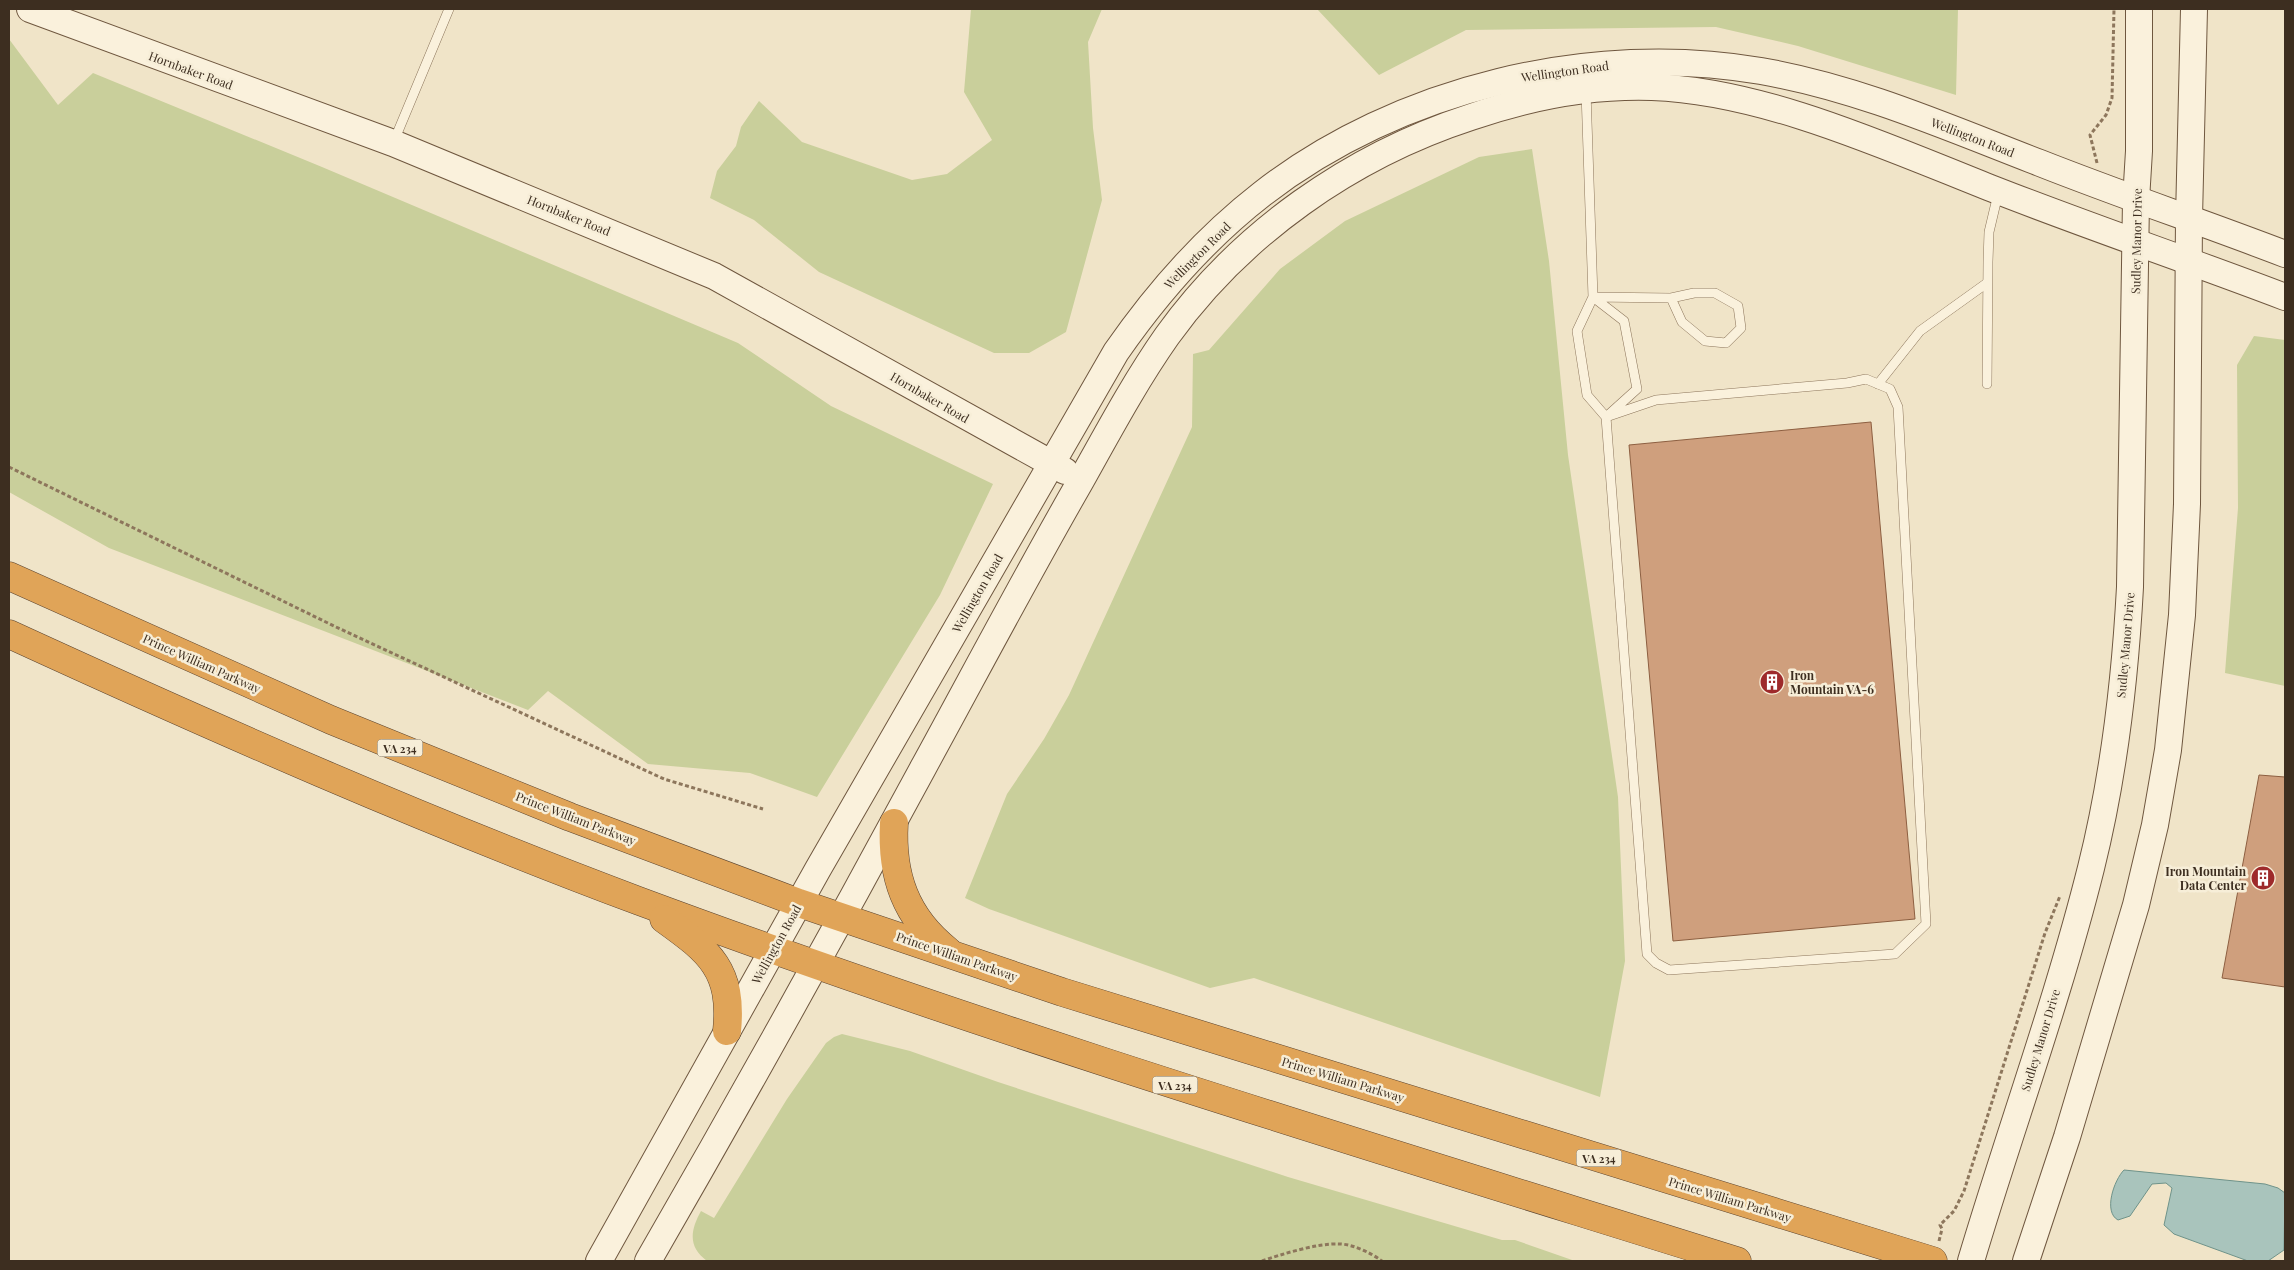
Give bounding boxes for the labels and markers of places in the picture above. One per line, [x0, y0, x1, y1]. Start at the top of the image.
place label: Iron Mountain VA-6 [1790, 667, 1874, 697]
building icon: Iron Mountain VA-6 [1759, 669, 1785, 695]
place label: Iron Mountain Data Center [2165, 863, 2247, 893]
building icon: Iron Mountain Data Center [2250, 865, 2276, 891]

